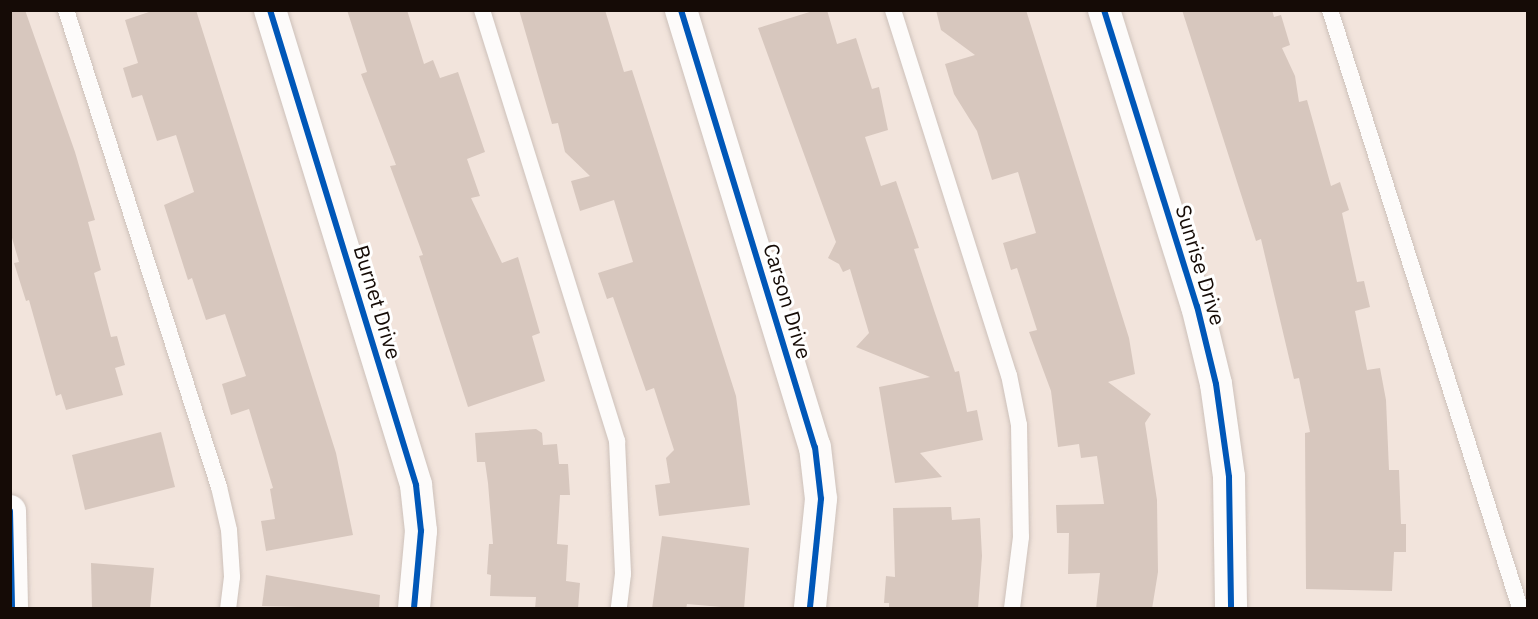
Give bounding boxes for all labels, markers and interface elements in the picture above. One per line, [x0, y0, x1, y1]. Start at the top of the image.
street label: Sunrise Drive [1171, 202, 1231, 328]
street label: Carson Drive [758, 240, 818, 362]
street label: Burnet Drive [349, 242, 407, 362]

